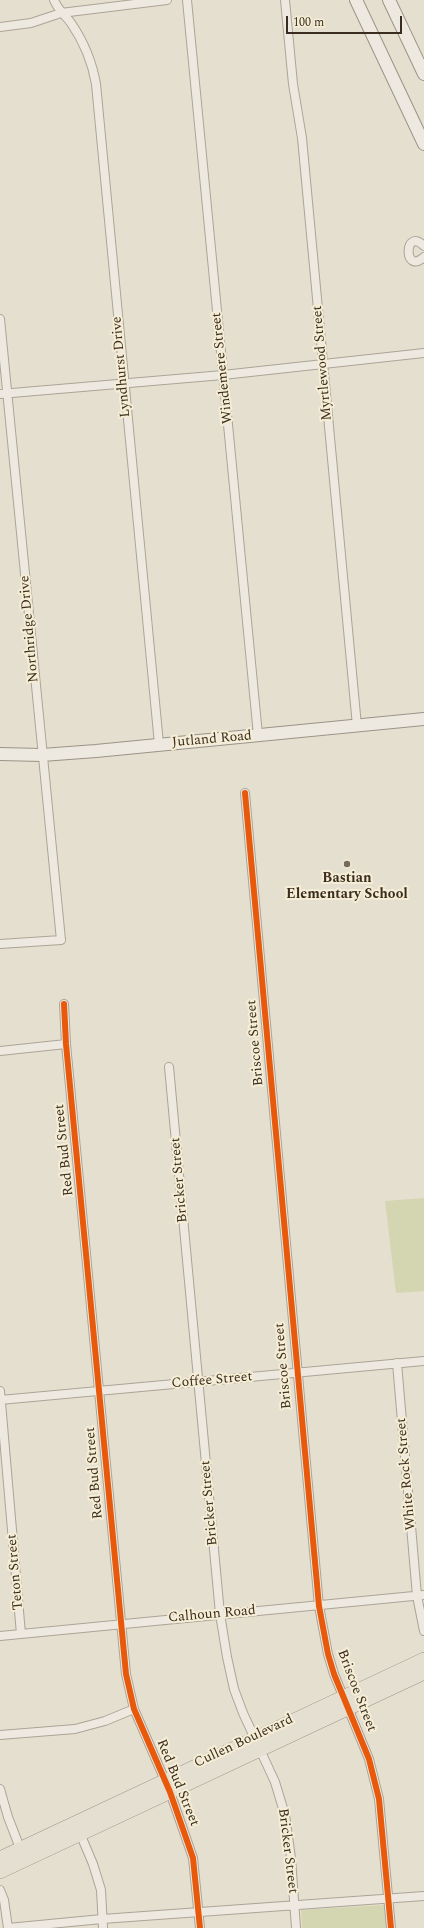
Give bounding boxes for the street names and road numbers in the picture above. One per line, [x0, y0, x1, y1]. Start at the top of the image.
street label: Myrtlewood Street [310, 305, 336, 421]
street label: Windemere Street [209, 311, 237, 425]
street label: Lyndhurst Drive [109, 316, 135, 418]
street label: Northridge Drive [17, 575, 43, 683]
street label: Jutland Road [171, 728, 253, 752]
street label: Briscoe Street [244, 999, 268, 1087]
street label: Red Bud Street [52, 1103, 78, 1197]
street label: Bricker Street [168, 1136, 192, 1224]
street label: Briscoe Street [272, 1322, 296, 1410]
street label: Coffee Street [171, 1369, 253, 1393]
street label: White Rock Street [394, 1417, 420, 1531]
street label: Red Bud Street [83, 1426, 107, 1520]
street label: Bricker Street [198, 1459, 222, 1547]
street label: Teton Street [4, 1533, 28, 1611]
street label: Calhoun Road [168, 1603, 256, 1627]
street label: Briscoe Street [333, 1648, 379, 1734]
street label: Cullen Boulevard [192, 1712, 296, 1772]
street label: Red Bud Street [152, 1737, 202, 1829]
street label: Bricker Street [273, 1807, 301, 1895]

